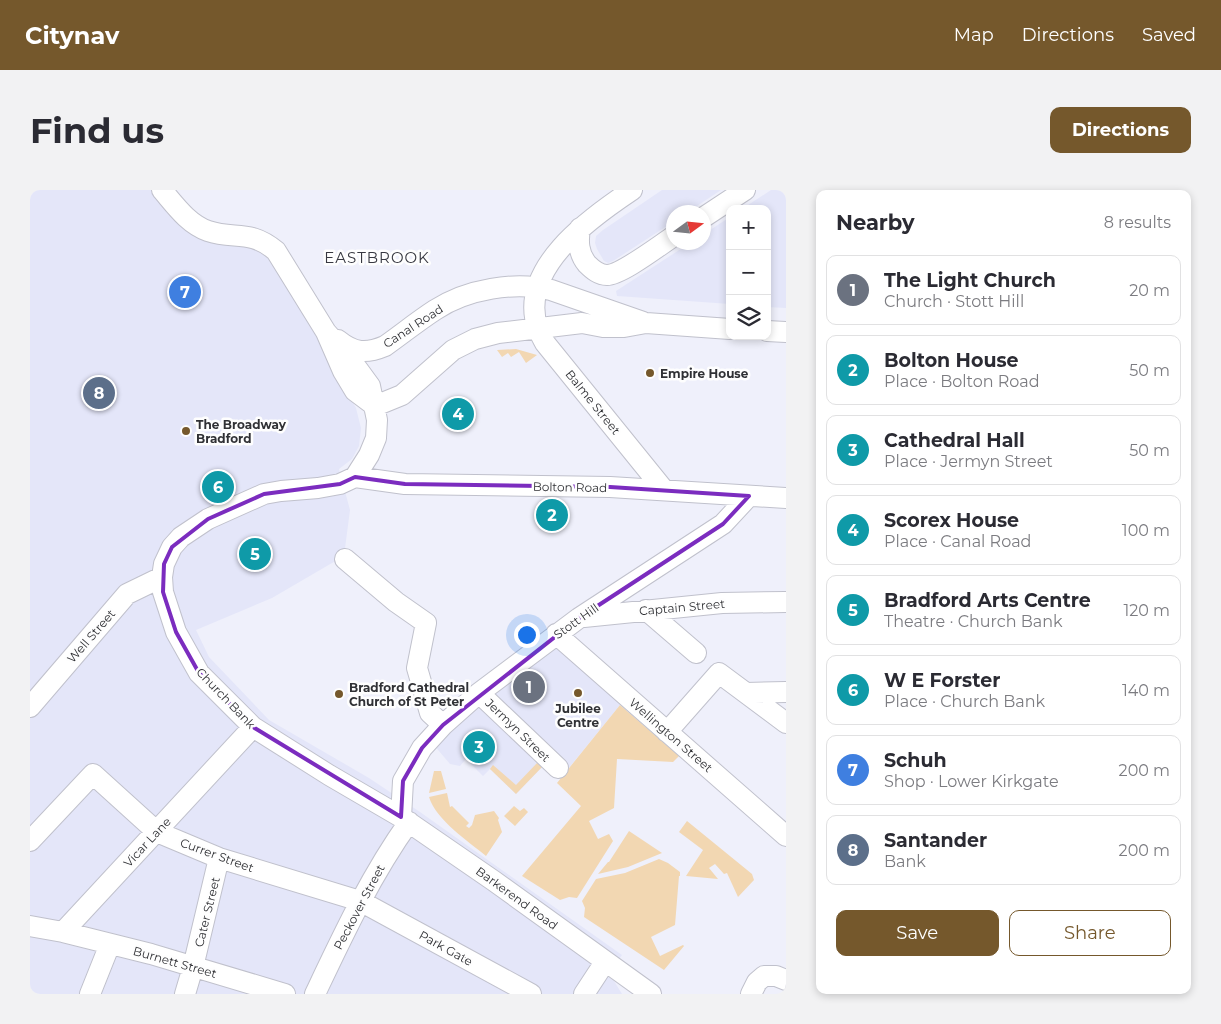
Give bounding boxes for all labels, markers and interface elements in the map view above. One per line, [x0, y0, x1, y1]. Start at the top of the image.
text: Citynav [25, 21, 119, 50]
text: Map [954, 24, 994, 46]
text: Directions [1022, 24, 1114, 46]
text: Saved [1142, 24, 1196, 46]
button: Directions [1050, 107, 1191, 153]
text: Find us [30, 109, 164, 152]
north arrow [666, 205, 711, 250]
map controls [726, 205, 771, 340]
button: + [726, 205, 771, 250]
text: Nearby [836, 210, 915, 235]
text: 8 results [1104, 213, 1171, 232]
district label: EASTBROOK [324, 248, 430, 267]
button: − [726, 250, 771, 295]
text: The Light Church [884, 269, 1056, 292]
pin: 7 [169, 273, 201, 311]
text: 1 [850, 281, 856, 300]
text: 20 m [1129, 281, 1170, 300]
text: Church · Stott Hill [884, 292, 1024, 311]
button: layers [726, 295, 771, 340]
street label: Canal Road [380, 301, 446, 351]
text: Bolton House [884, 349, 1019, 372]
text: 2 [848, 361, 858, 380]
text: 50 m [1129, 361, 1170, 380]
place label: Empire House [660, 366, 749, 381]
street label: Balme Street [562, 367, 624, 437]
marker: Empire House [644, 367, 656, 379]
text: Place · Bolton Road [884, 372, 1040, 391]
pin: 8 [83, 374, 115, 412]
pin: 4 [442, 395, 474, 433]
place label: The Broadway Bradford [196, 417, 287, 446]
marker: The Broadway Bradford [180, 425, 192, 437]
text: Cathedral Hall [884, 429, 1025, 452]
text: 3 [848, 441, 858, 460]
text: 50 m [1129, 441, 1170, 460]
text: Place · Jermyn Street [884, 452, 1053, 471]
pin: 6 [202, 468, 234, 506]
street label: Bolton Road [533, 479, 607, 495]
pin: 2 [536, 496, 568, 534]
text: Scorex House [884, 509, 1019, 532]
text: 4 [847, 521, 859, 540]
text: 100 m [1122, 521, 1170, 540]
text: Place · Canal Road [884, 532, 1031, 551]
pin: 5 [239, 535, 271, 573]
text: Bradford Arts Centre [884, 589, 1091, 612]
street label: Captain Street [638, 596, 726, 618]
street label: Stott Hill [551, 600, 601, 642]
text: 5 [848, 601, 858, 620]
text: 120 m [1123, 601, 1170, 620]
street label: Well Street [64, 606, 118, 666]
text: Theatre · Church Bank [884, 612, 1063, 631]
your location [514, 622, 540, 648]
street label: Church Bank [193, 664, 259, 732]
pin: 1 [513, 668, 545, 706]
text: W E Forster [884, 669, 1000, 692]
place label: Bradford Cathedral Church of St Peter [349, 680, 469, 709]
text: 6 [848, 681, 858, 700]
text: 140 m [1122, 681, 1170, 700]
marker: Jubilee Centre [572, 687, 584, 699]
marker: Bradford Cathedral Church of St Peter [333, 688, 345, 700]
text: Place · Church Bank [884, 692, 1045, 711]
street label: Jermyn Street [482, 695, 554, 765]
street label: Wellington Street [626, 695, 716, 775]
place label: Jubilee Centre [554, 701, 601, 730]
pin: 3 [463, 728, 495, 766]
text: Schuh [884, 749, 947, 772]
text: 7 [848, 761, 858, 780]
text: 200 m [1119, 761, 1170, 780]
text: Shop · Lower Kirkgate [884, 772, 1059, 791]
street label: Vicar Lane [120, 814, 174, 870]
text: Santander [884, 829, 987, 852]
street label: Currer Street [178, 835, 256, 875]
text: 8 [848, 841, 858, 860]
text: 200 m [1119, 841, 1170, 860]
text: Bank [884, 852, 926, 871]
street label: Peckover Street [330, 862, 388, 952]
street label: Barkerend Road [473, 863, 561, 933]
street label: Cater Street [191, 875, 223, 949]
button: Save [836, 910, 999, 956]
button: Share [1009, 910, 1171, 956]
street label: Park Gate [417, 927, 475, 969]
street label: Burnett Street [132, 943, 219, 981]

